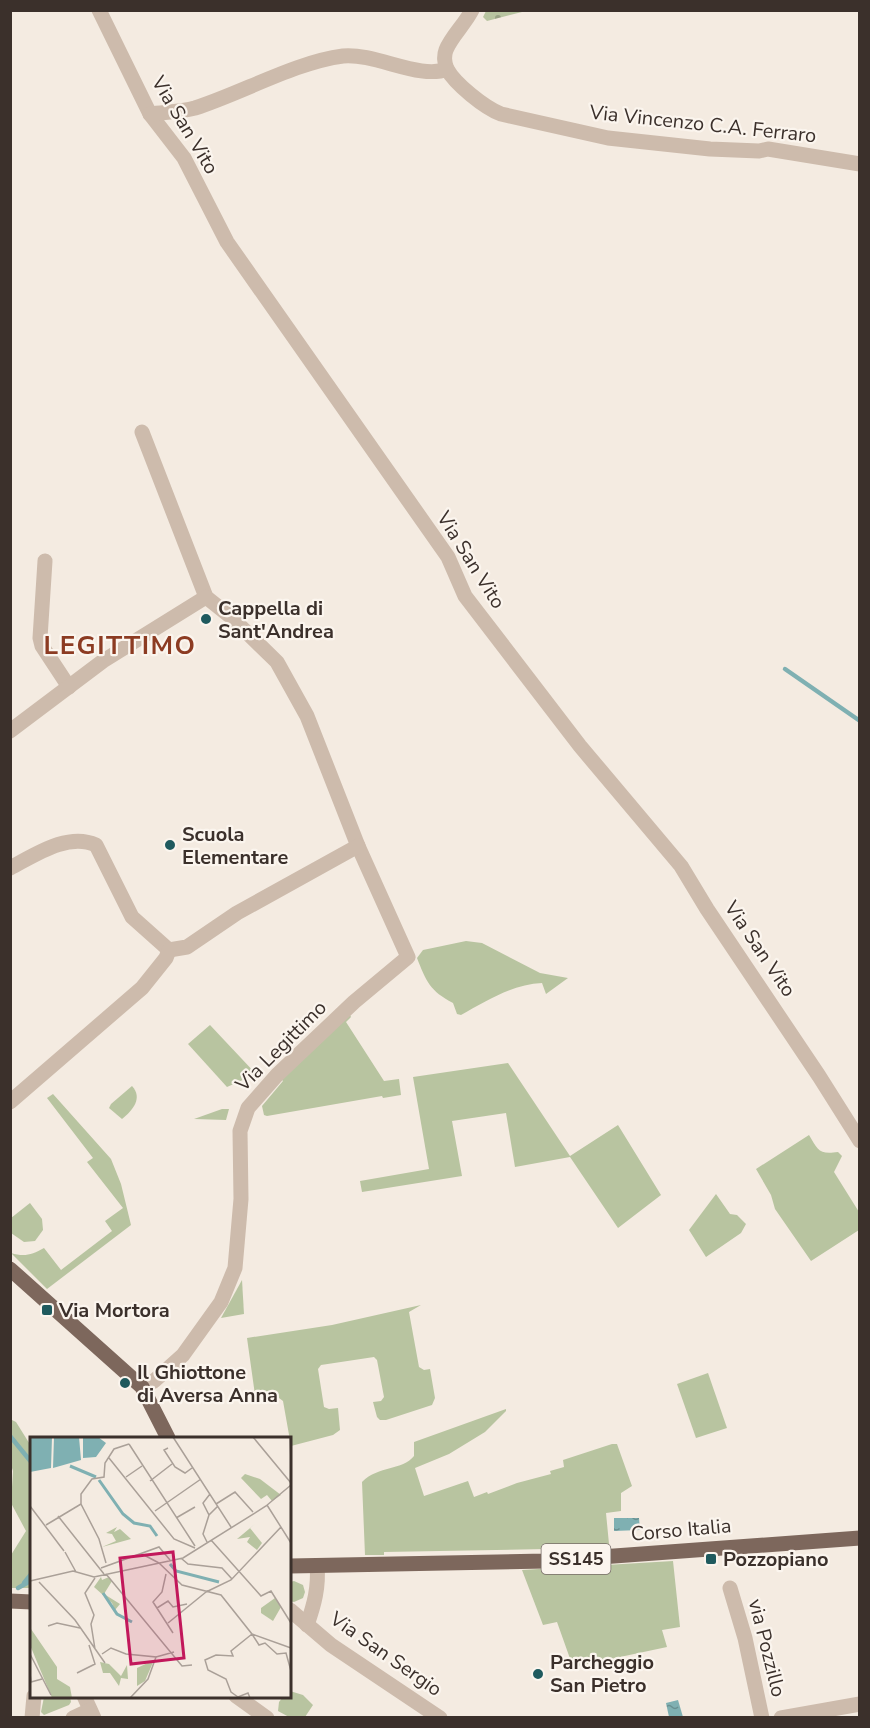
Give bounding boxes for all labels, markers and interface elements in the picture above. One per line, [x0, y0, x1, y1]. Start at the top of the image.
street label: Via San Vito [145, 70, 225, 179]
street label: Via Vincenzo C.A. Ferraro [587, 99, 818, 149]
street label: Via San Vito [430, 505, 512, 614]
place label: Cappella di Sant'Andrea [218, 595, 334, 645]
marker: Cappella di Sant'Andrea [199, 612, 213, 626]
district label: LEGITTIMO [44, 628, 196, 663]
place label: Scuola Elementare [182, 821, 288, 871]
marker: Scuola Elementare [163, 838, 177, 852]
street label: Via San Vito [717, 895, 802, 1002]
street label: Via Legittimo [229, 995, 332, 1098]
place label: Via Mortora [58, 1297, 170, 1324]
marker: Via Mortora [40, 1303, 54, 1317]
place label: Il Ghiottone di Aversa Anna [137, 1359, 278, 1409]
marker: Il Ghiottone di Aversa Anna [118, 1376, 132, 1390]
inset map [30, 1437, 291, 1698]
street label: Corso Italia [630, 1512, 732, 1548]
road number: SS145 [542, 1544, 610, 1574]
place label: Pozzopiano [723, 1546, 828, 1573]
marker: Pozzopiano [704, 1552, 718, 1566]
street label: via Pozzillo [742, 1596, 792, 1700]
street label: Via San Sergio [324, 1605, 447, 1703]
place label: Parcheggio San Pietro [550, 1649, 654, 1699]
marker: Parcheggio San Pietro [531, 1667, 545, 1681]

